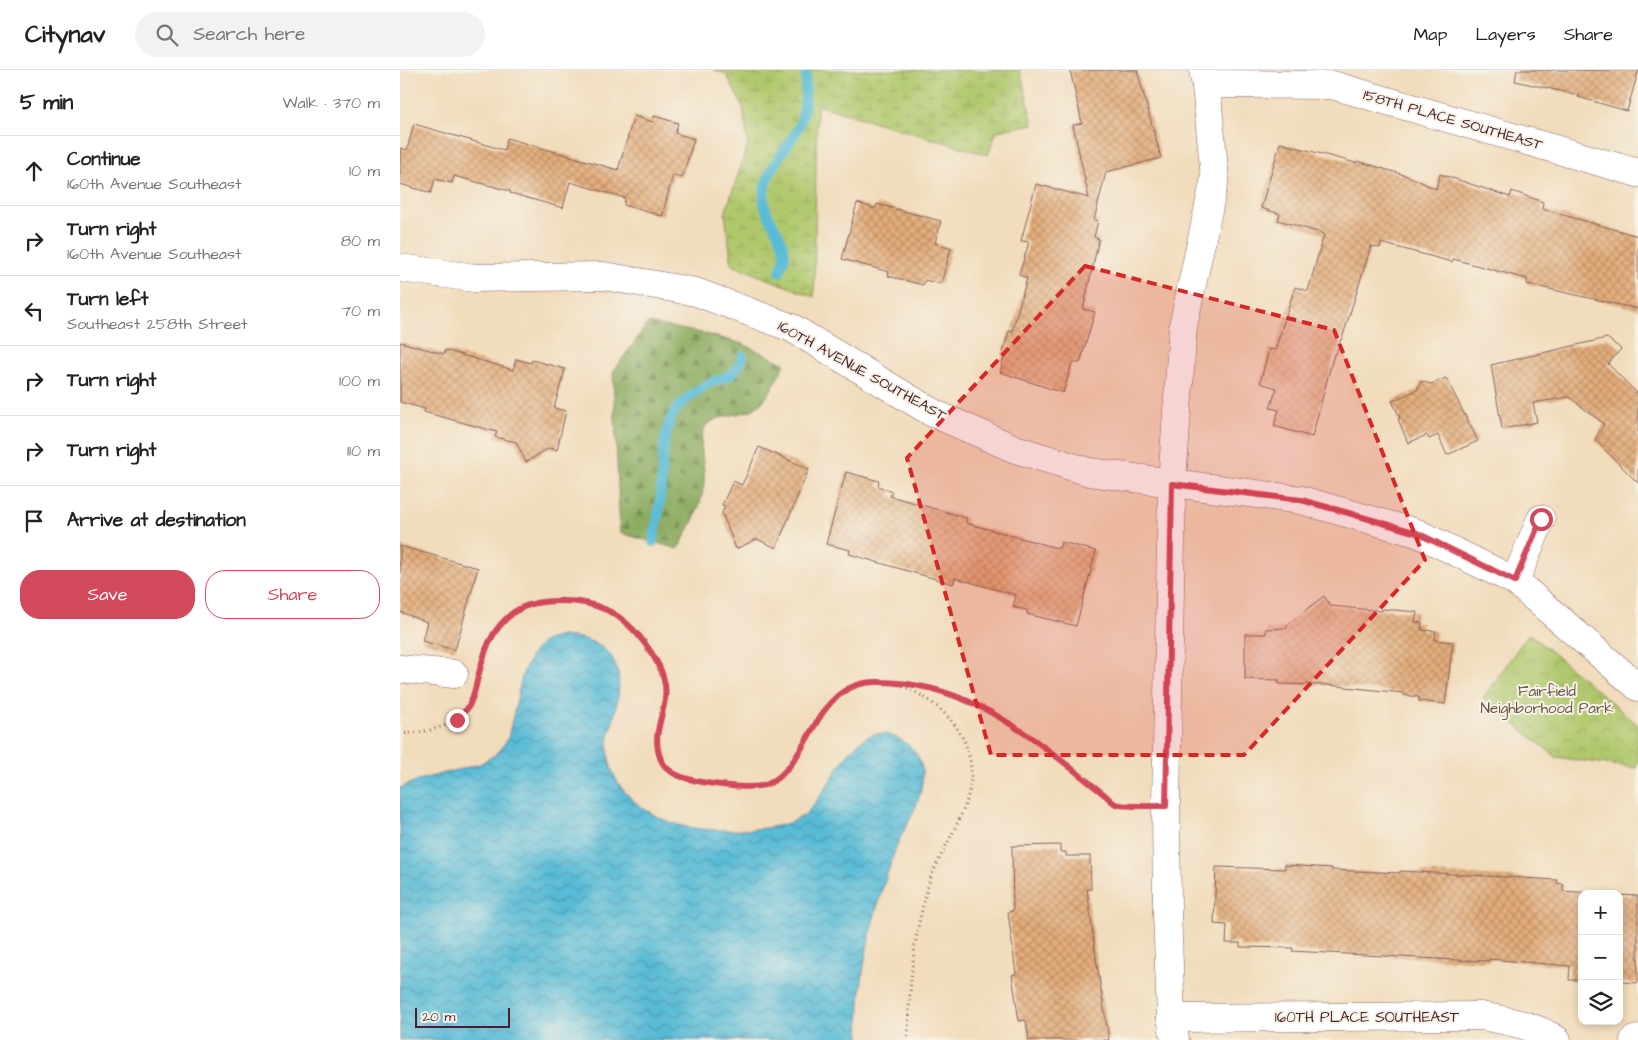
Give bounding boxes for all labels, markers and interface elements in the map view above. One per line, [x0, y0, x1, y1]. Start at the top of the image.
search box [135, 12, 485, 57]
text: Citynav [25, 18, 105, 52]
icon: search [153, 21, 181, 49]
text: Search here [193, 21, 305, 48]
text: Map [1413, 22, 1447, 47]
text: Layers [1475, 22, 1536, 47]
text: Share [1564, 22, 1613, 47]
street label: 158TH PLACE SOUTHEAST [1361, 84, 1546, 156]
text: 5 min [20, 88, 73, 117]
text: Walk · 370 m [282, 92, 380, 114]
text: Continue [67, 146, 141, 173]
icon: ahead [20, 157, 48, 185]
text: 10 m [349, 160, 380, 182]
text: 160th Avenue Southeast [67, 173, 241, 195]
text: Turn right [67, 216, 156, 243]
icon: right [20, 227, 48, 255]
text: 80 m [341, 230, 380, 252]
text: 160th Avenue Southeast [67, 243, 241, 265]
text: Turn left [67, 286, 148, 313]
icon: left [20, 297, 48, 325]
text: 70 m [341, 300, 380, 322]
text: Southeast 258th Street [67, 313, 248, 335]
street label: 160TH AVENUE SOUTHEAST [774, 316, 951, 427]
icon: right [20, 367, 48, 395]
text: Turn right [67, 367, 156, 394]
text: 100 m [339, 370, 380, 392]
icon: right [20, 437, 48, 465]
text: Turn right [67, 437, 156, 464]
text: 110 m [347, 440, 380, 462]
icon: arrive [20, 507, 48, 535]
text: Arrive at destination [67, 507, 246, 534]
route start [1530, 508, 1553, 531]
button: Save [20, 570, 195, 619]
button: Share [205, 570, 380, 619]
park label: Fairfield Neighborhood Park [1481, 681, 1613, 720]
route end [446, 709, 469, 732]
map controls [1578, 890, 1623, 1025]
button: + [1578, 890, 1623, 935]
button: − [1578, 935, 1623, 980]
button: layers [1578, 980, 1623, 1025]
scale bar [415, 1005, 510, 1028]
text: 20 m [422, 1007, 455, 1027]
street label: 160TH PLACE SOUTHEAST [1275, 1007, 1460, 1028]

